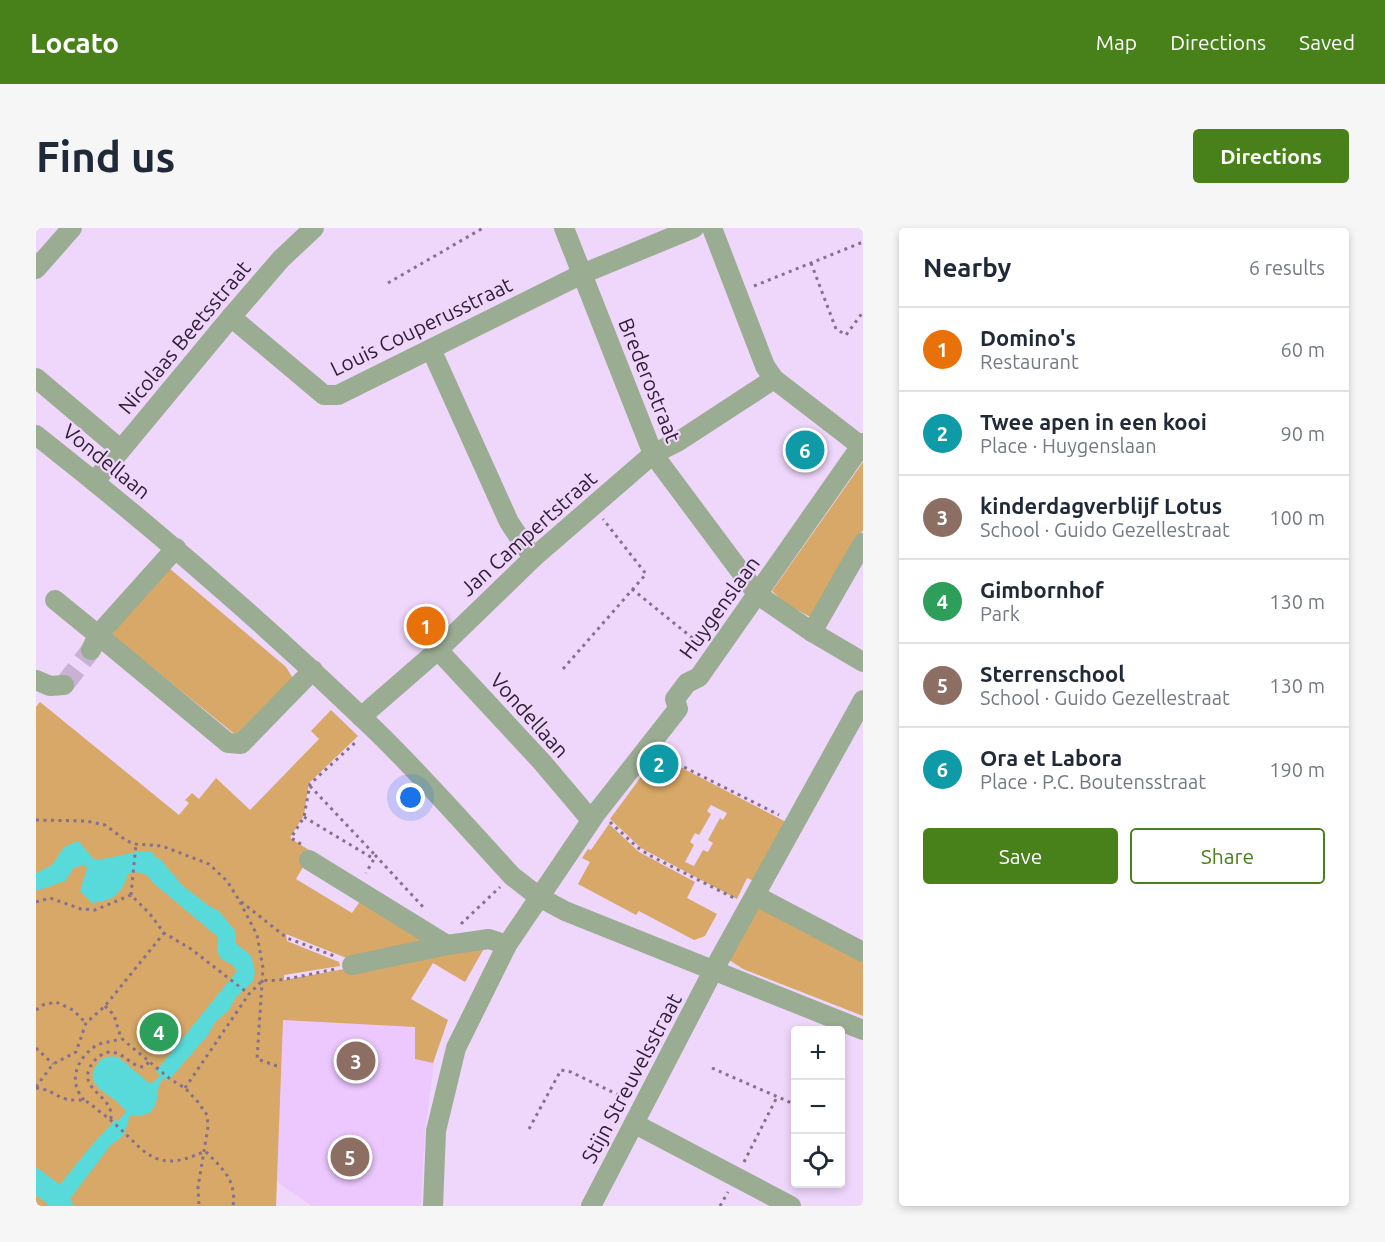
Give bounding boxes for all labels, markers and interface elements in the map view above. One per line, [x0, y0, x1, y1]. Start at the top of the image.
text: Locato [30, 27, 119, 58]
text: Map [1096, 30, 1137, 54]
text: Directions [1170, 30, 1266, 54]
text: Saved [1299, 30, 1355, 54]
button: Directions [1193, 129, 1349, 183]
text: Find us [36, 133, 175, 180]
text: Nearby [923, 253, 1011, 282]
street label: Nicolaas Beetsstraat [113, 256, 255, 418]
text: 6 results [1249, 256, 1325, 279]
street label: Louis Couperusstraat [326, 272, 516, 380]
street label: Brederostraat [614, 314, 686, 446]
text: Domino's [980, 325, 1076, 350]
text: 1 [937, 338, 948, 361]
text: 60 m [1281, 338, 1325, 361]
text: Restaurant [980, 350, 1079, 373]
text: Twee apen in een kooi [980, 409, 1207, 434]
street label: Vondellaan [59, 419, 155, 503]
text: 2 [937, 422, 948, 445]
text: 90 m [1281, 422, 1325, 445]
pin: 6 [786, 428, 824, 472]
text: Place · Huygenslaan [980, 434, 1157, 457]
street label: Jan Campertstraat [455, 466, 601, 600]
text: kinderdagverblijf Lotus [980, 493, 1222, 518]
text: 3 [937, 506, 948, 529]
text: 100 m [1269, 506, 1325, 529]
text: School · Guido Gezellestraat [980, 518, 1230, 541]
street label: Huygenslaan [674, 551, 764, 663]
text: Gimbornhof [980, 577, 1104, 602]
text: 4 [937, 590, 948, 613]
text: 130 m [1269, 590, 1325, 613]
text: Park [980, 602, 1020, 625]
pin: 1 [406, 604, 446, 648]
text: Sterrenschool [980, 661, 1125, 686]
street label: Vondellaan [486, 668, 574, 762]
text: 5 [937, 674, 948, 697]
text: 130 m [1269, 674, 1325, 697]
text: School · Guido Gezellestraat [980, 686, 1230, 709]
pin: 2 [640, 742, 678, 786]
text: Ora et Labora [980, 745, 1122, 770]
text: 6 [937, 758, 948, 781]
text: 190 m [1269, 758, 1325, 781]
text: Place · P.C. Boutensstraat [980, 770, 1206, 793]
your location [396, 783, 425, 812]
button: Save [923, 828, 1118, 884]
button: Share [1130, 828, 1325, 884]
street label: Stijn Streuvelsstraat [576, 989, 686, 1167]
pin: 4 [140, 1010, 178, 1054]
map controls [791, 1026, 845, 1188]
button: + [791, 1026, 845, 1080]
pin: 3 [336, 1038, 376, 1084]
button: − [791, 1080, 845, 1134]
pin: 5 [330, 1134, 370, 1180]
button: locate [791, 1134, 845, 1188]

